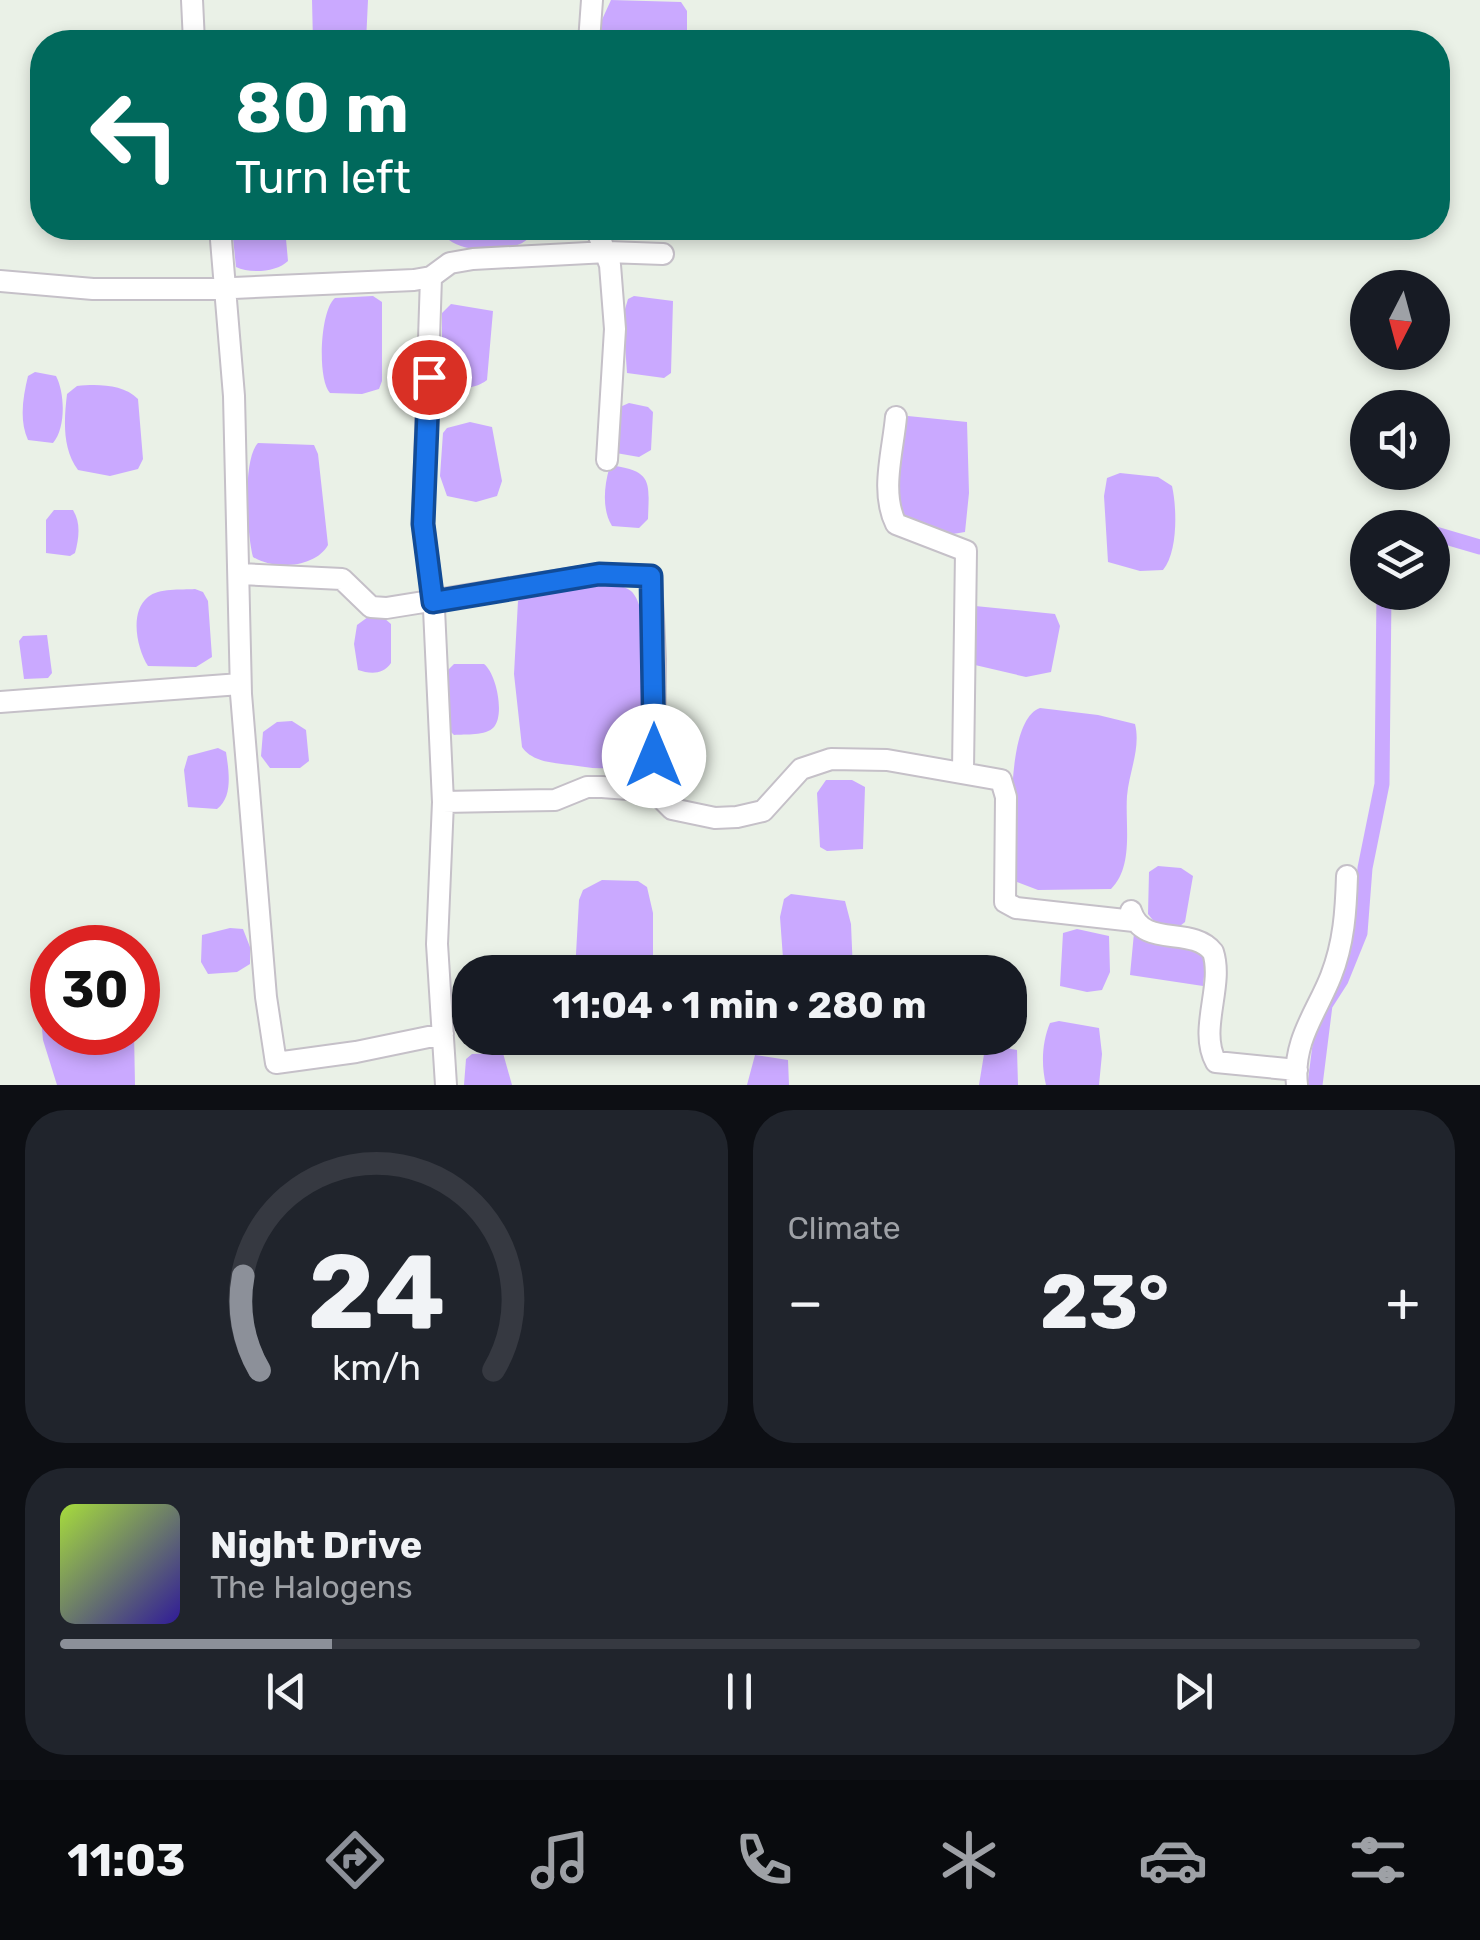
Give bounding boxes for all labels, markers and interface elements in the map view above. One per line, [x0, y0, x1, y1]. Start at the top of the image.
text: 80 m [235, 67, 409, 150]
icon: left [70, 70, 200, 200]
text: Turn left [235, 151, 411, 204]
north arrow [1350, 270, 1450, 370]
map controls [1350, 270, 1450, 610]
pin [387, 335, 472, 420]
icon: arrive [402, 350, 457, 405]
button: sound [1350, 390, 1450, 490]
button: layers [1350, 510, 1450, 610]
position arrow [602, 704, 706, 808]
speed limit sign: 30 [30, 925, 160, 1055]
text: 11:04 · 1 min · 280 m [552, 982, 927, 1028]
text: Climate [788, 1209, 901, 1247]
text: 24 [307, 1231, 445, 1354]
text: 23° [1040, 1258, 1169, 1347]
text: − [788, 1270, 823, 1335]
text: + [1386, 1270, 1420, 1335]
text: km/h [332, 1347, 421, 1389]
text: Night Drive [210, 1522, 422, 1568]
text: The Halogens [210, 1568, 413, 1606]
icon: previous [259, 1664, 314, 1719]
icon: pause [712, 1664, 767, 1719]
icon: next [1166, 1664, 1221, 1719]
icon: directions [320, 1825, 390, 1895]
icon: music [525, 1825, 595, 1895]
icon: phone [729, 1825, 799, 1895]
icon: climate [934, 1825, 1004, 1895]
icon: car [1138, 1825, 1208, 1895]
icon: filters [1343, 1825, 1413, 1895]
text: 11:03 [67, 1834, 185, 1887]

